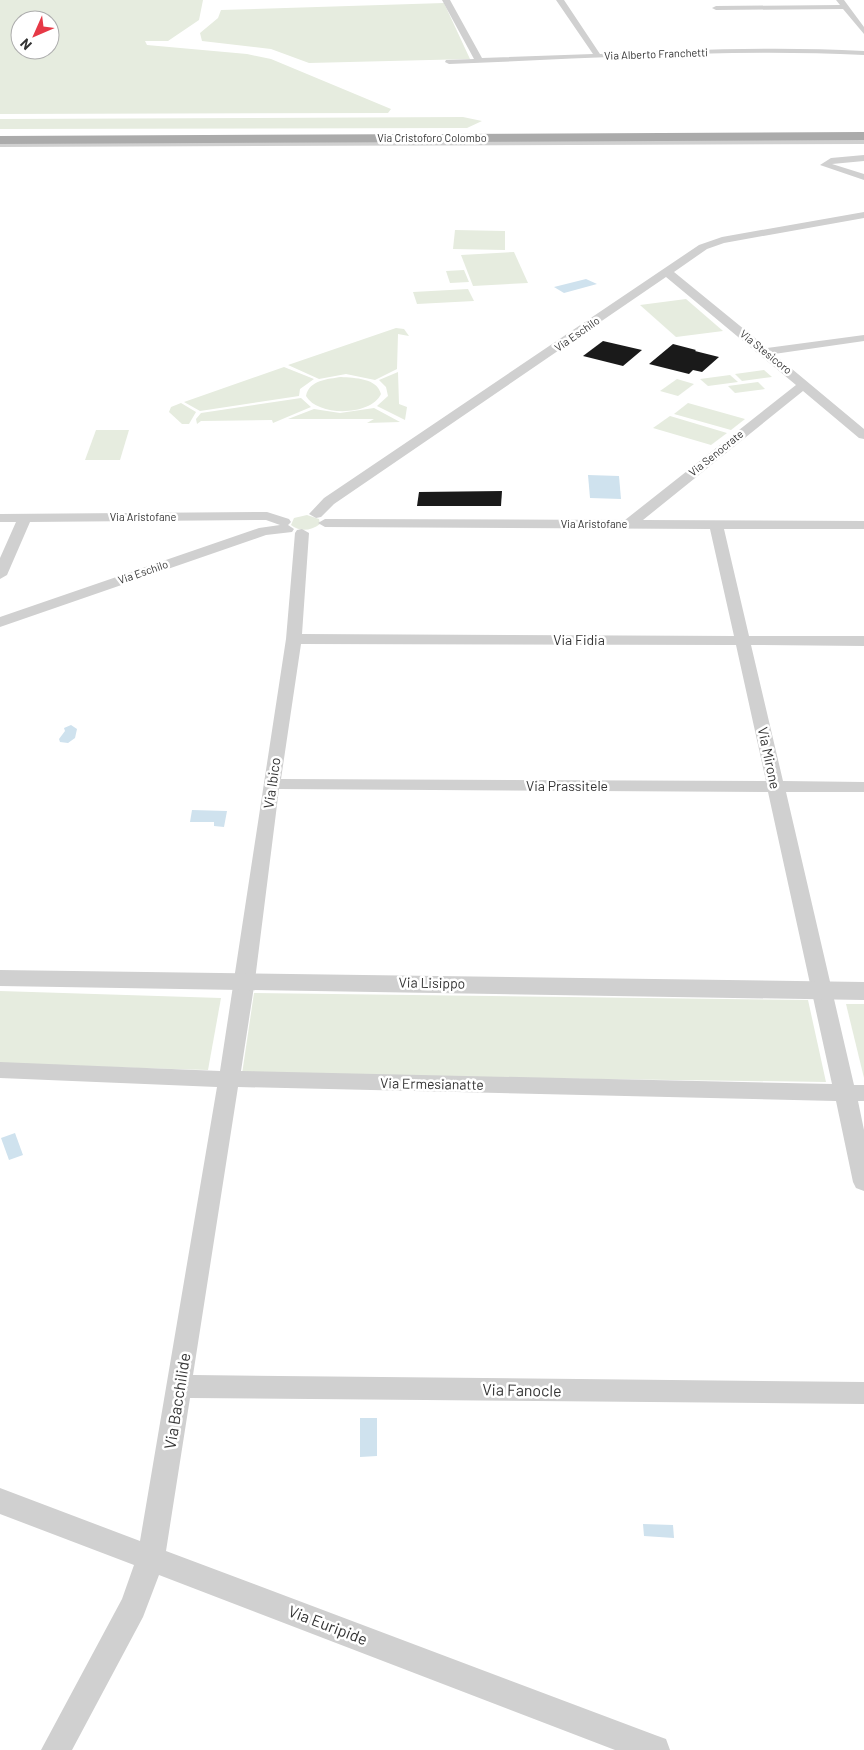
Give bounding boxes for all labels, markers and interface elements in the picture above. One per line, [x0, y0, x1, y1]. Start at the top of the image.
north arrow [10, 10, 60, 60]
text: N [16, 35, 35, 54]
street label: Via Alberto Franchetti [604, 45, 708, 62]
street label: Via Cristoforo Colombo [377, 131, 487, 144]
street label: Via Eschilo [552, 313, 602, 354]
street label: Via Stesicoro [738, 327, 795, 376]
street label: Via Senocrate [686, 427, 746, 479]
street label: Via Aristofane [110, 510, 176, 523]
street label: Via Aristofane [561, 517, 627, 530]
street label: Via Eschilo [116, 557, 170, 586]
street label: Via Fidia [553, 631, 605, 648]
street label: Via Mirone [755, 725, 784, 790]
street label: Via Ibico [260, 756, 284, 810]
street label: Via Prassitele [526, 777, 608, 794]
street label: Via Lisippo [399, 973, 465, 992]
street label: Via Ermesianatte [380, 1074, 484, 1093]
street label: Via Bacchilide [160, 1351, 194, 1450]
street label: Via Fanocle [482, 1379, 562, 1400]
street label: Via Euripide [286, 1601, 370, 1648]

